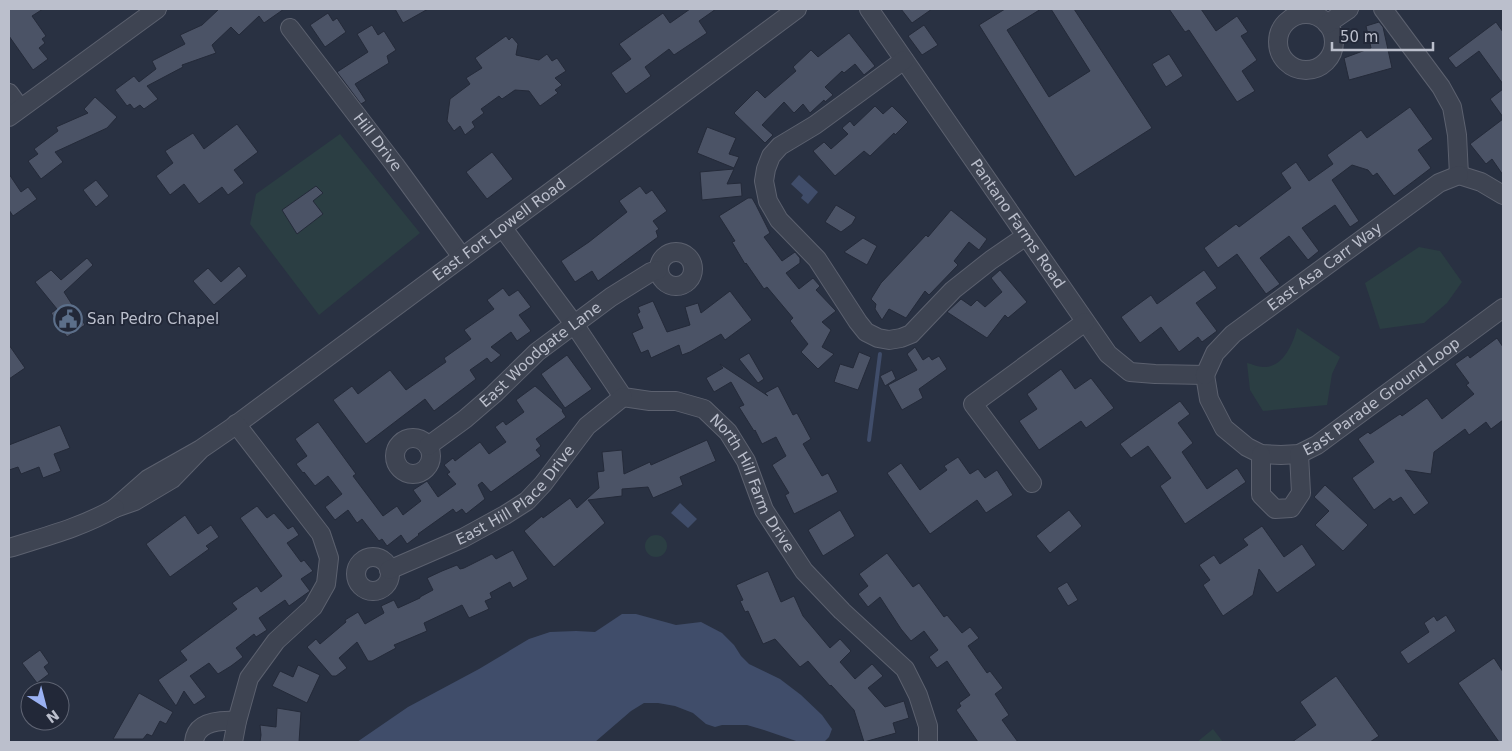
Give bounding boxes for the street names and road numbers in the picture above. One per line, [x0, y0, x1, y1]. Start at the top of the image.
street label: Hill Drive [350, 110, 406, 175]
street label: Pantano Farms Road [967, 156, 1069, 292]
street label: East Fort Lowell Road [429, 175, 569, 285]
street label: East Asa Carr Way [1264, 219, 1386, 315]
street label: East Woodgate Lane [476, 298, 605, 411]
street label: East Parade Ground Loop [1300, 334, 1463, 460]
street label: North Hill Farm Drive [706, 410, 798, 556]
street label: East Hill Place Drive [453, 442, 578, 549]

